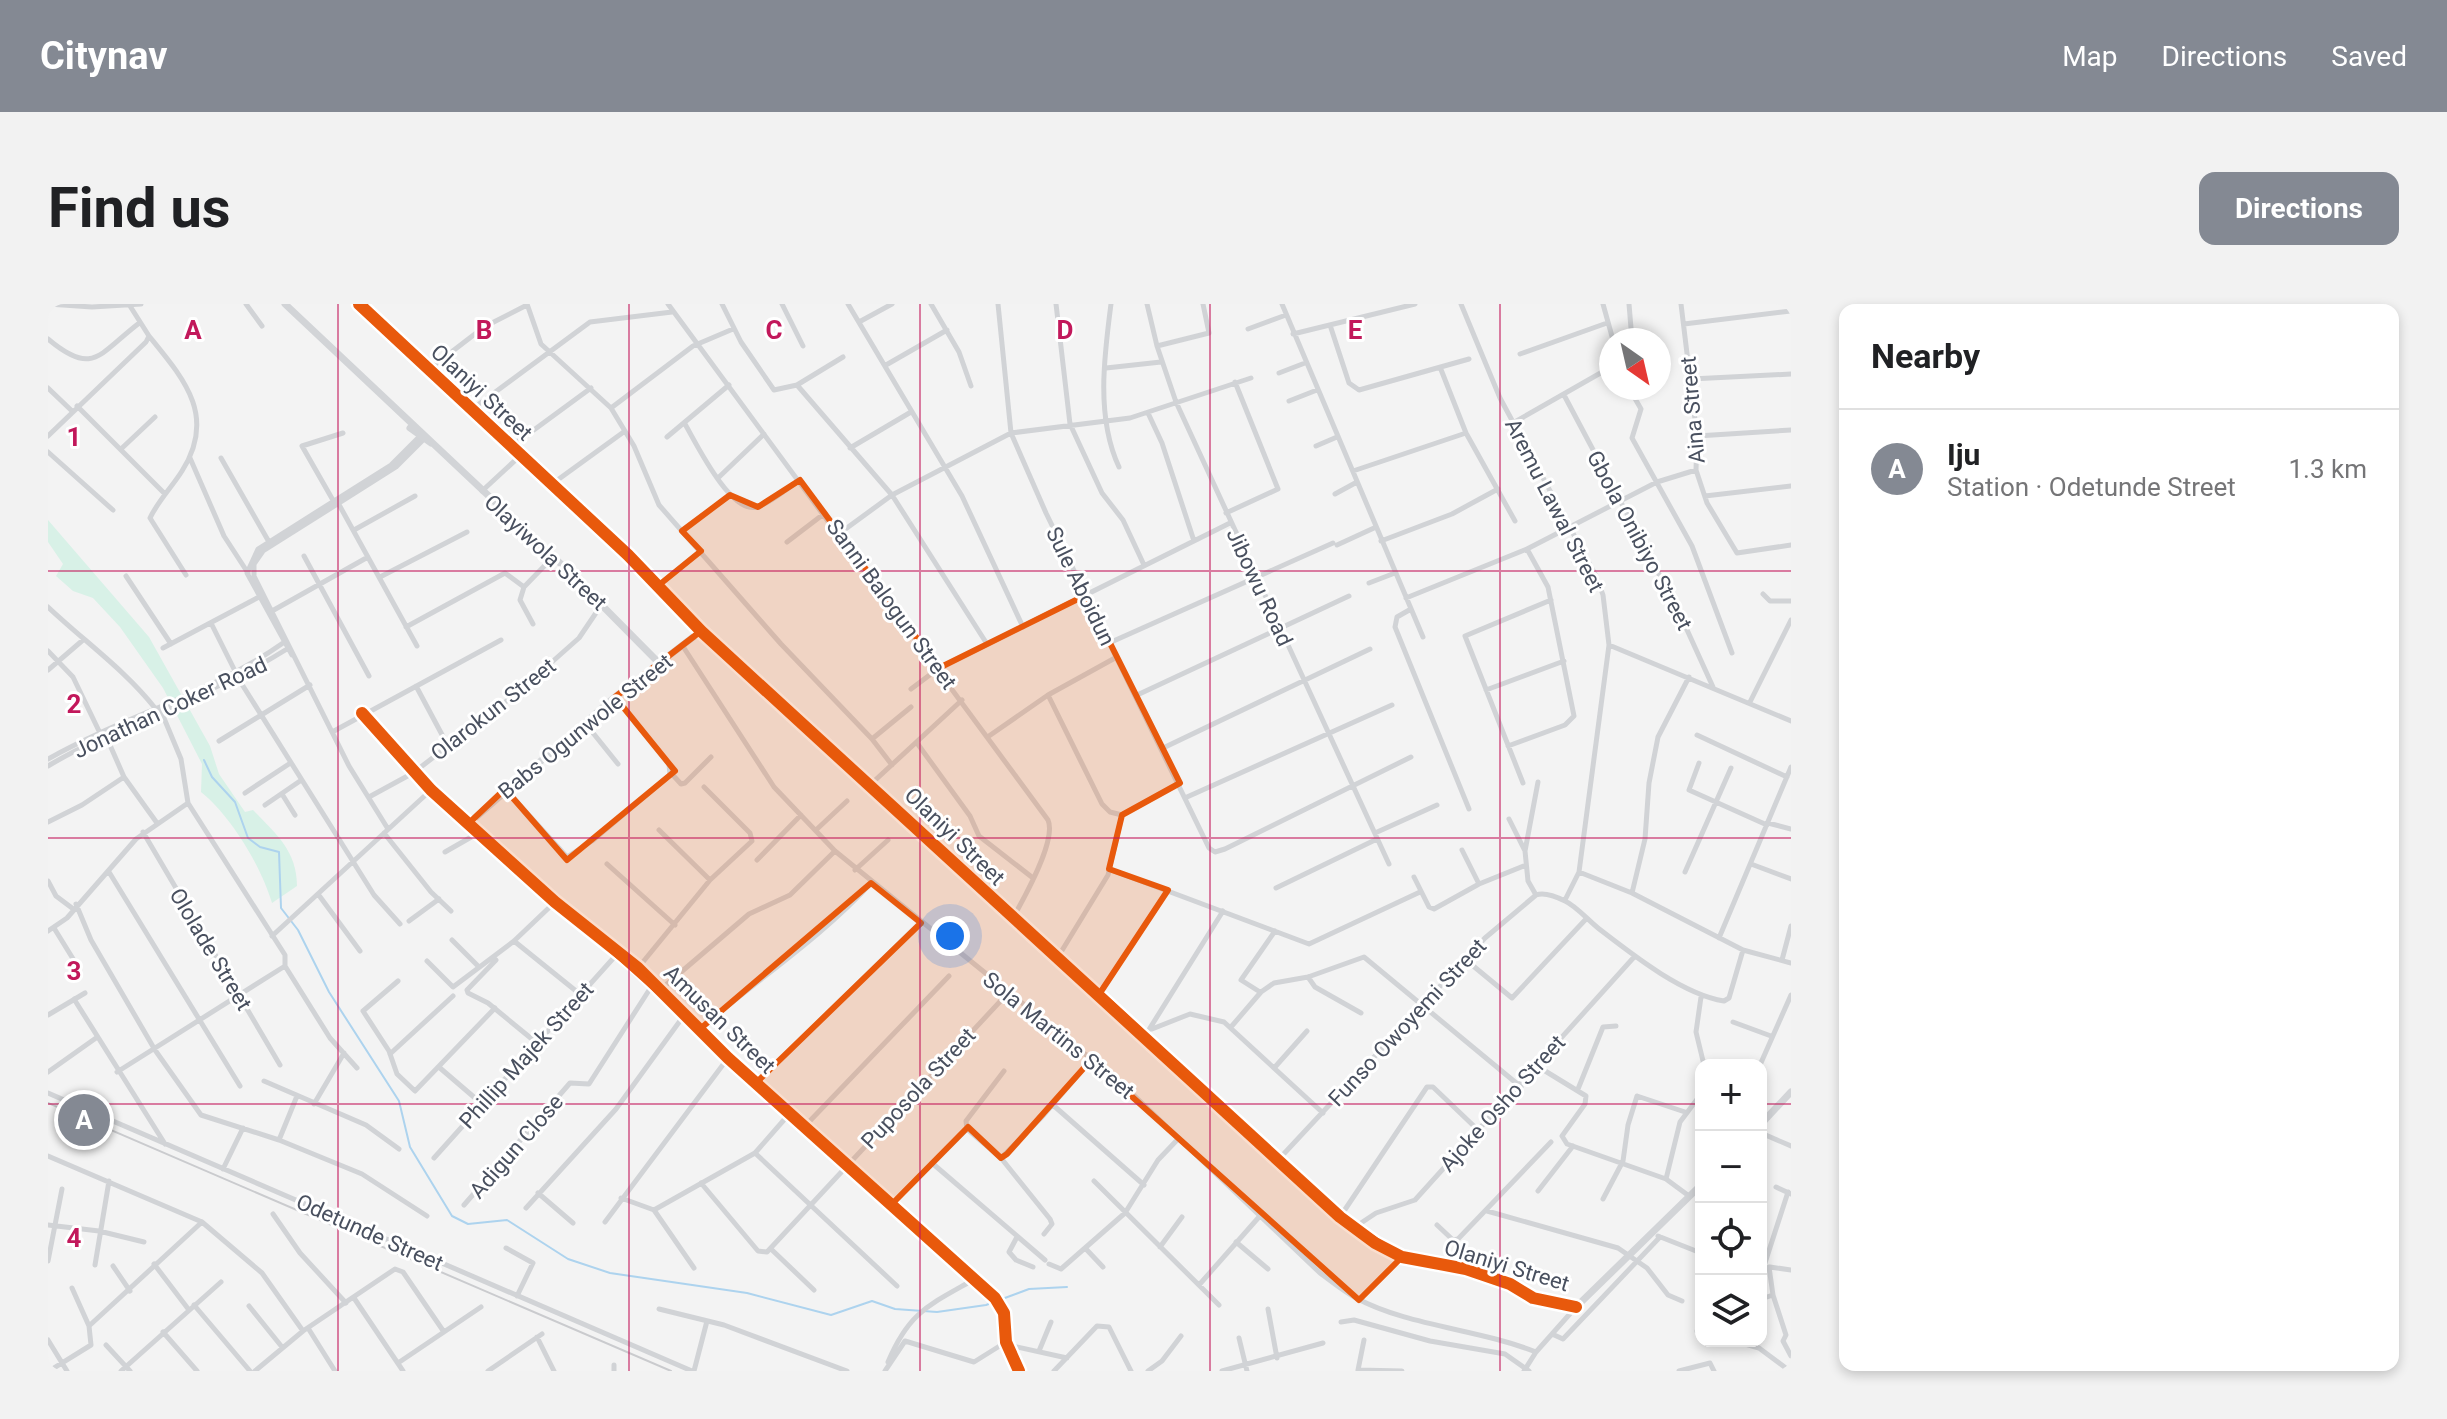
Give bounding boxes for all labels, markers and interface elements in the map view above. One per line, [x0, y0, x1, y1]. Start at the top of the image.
text: Citynav [40, 34, 168, 78]
text: Map [2062, 40, 2118, 73]
text: Directions [2162, 40, 2287, 73]
text: Saved [2331, 40, 2407, 73]
button: Directions [2199, 172, 2399, 245]
text: Find us [48, 175, 231, 241]
text: A [184, 315, 202, 345]
text: B [476, 315, 492, 345]
text: C [765, 315, 783, 345]
text: D [1057, 315, 1073, 345]
text: E [1348, 315, 1363, 345]
north arrow [1599, 328, 1671, 400]
text: Nearby [1871, 336, 1980, 376]
street label: Olaniyi Street [426, 339, 537, 446]
street label: Aina Street [1675, 355, 1710, 465]
street label: Aremu Lawal Street [1500, 414, 1609, 596]
text: 1 [67, 422, 81, 452]
text: Iju [1947, 437, 1980, 472]
street label: Gbola Onibiyo Street [1582, 446, 1697, 634]
text: A [1888, 454, 1906, 484]
text: 1.3 km [2288, 454, 2367, 484]
text: Station · Odetunde Street [1947, 472, 2236, 502]
street label: Olayiwola Street [479, 489, 612, 615]
street label: Sanni Balogun Street [822, 514, 962, 694]
street label: Sule Aboidun [1041, 523, 1120, 650]
street label: Jibowu Road [1221, 524, 1298, 650]
street label: Babs Ogunwole Street [493, 649, 677, 804]
street label: Jonathan Coker Road [70, 652, 271, 763]
street label: Olarokun Street [426, 653, 561, 766]
text: 2 [67, 689, 81, 719]
street label: Olaniyi Street [899, 782, 1010, 890]
street label: Ololade Street [164, 884, 257, 1015]
your location [930, 916, 970, 956]
street label: Funso Owoyemi Street [1323, 933, 1491, 1111]
text: 3 [67, 956, 81, 986]
street label: Amusan Street [659, 960, 780, 1079]
street label: Sola Martins Street [978, 967, 1139, 1104]
street label: Phillip Majek Street [454, 977, 599, 1134]
street label: Puposola Street [856, 1023, 981, 1154]
street label: Ajoke Osho Street [1435, 1030, 1570, 1177]
map controls [1695, 1059, 1767, 1347]
button: + [1695, 1059, 1767, 1131]
street label: Adigun Close [464, 1089, 568, 1203]
pin: A [58, 1090, 110, 1150]
button: − [1695, 1131, 1767, 1203]
street label: Odetunde Street [292, 1189, 447, 1276]
button: locate [1695, 1203, 1767, 1275]
text: 4 [67, 1223, 82, 1253]
street label: Olaniyi Street [1441, 1235, 1572, 1296]
button: layers [1695, 1275, 1767, 1347]

